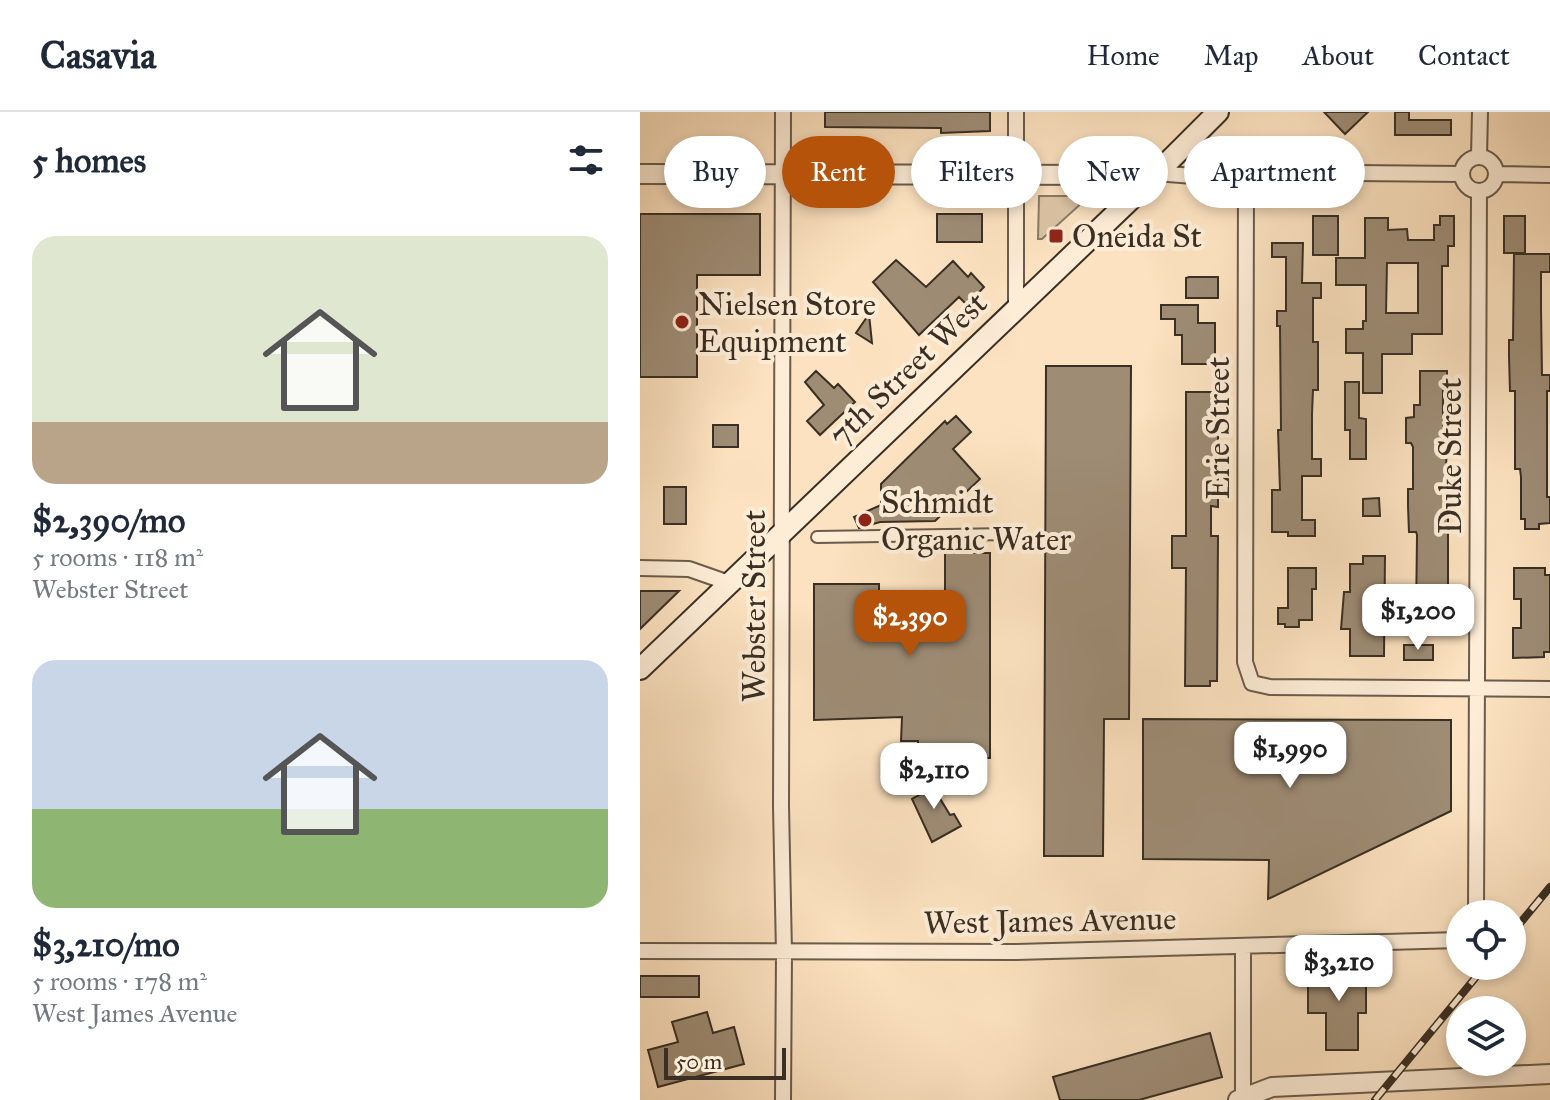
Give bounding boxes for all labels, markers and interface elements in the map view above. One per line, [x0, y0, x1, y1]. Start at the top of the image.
text: Casavia [40, 32, 156, 78]
text: Home [1087, 38, 1160, 73]
text: Map [1204, 38, 1258, 73]
text: About [1302, 38, 1374, 73]
text: Contact [1418, 38, 1510, 73]
chip: Buy [664, 136, 766, 208]
chip: Rent [782, 136, 895, 208]
chip: Filters [911, 136, 1042, 208]
chip: New [1058, 136, 1168, 208]
chip: Apartment [1184, 136, 1365, 208]
icon: filters [564, 138, 608, 182]
text: 5 homes [32, 140, 146, 181]
place label: Oneida St [1072, 217, 1202, 256]
marker: Oneida St [1047, 227, 1065, 245]
street label: 7th Street West [821, 284, 995, 454]
place label: Nielsen Store Equipment [698, 285, 876, 361]
icon: home [248, 288, 392, 432]
marker: Nielsen Store Equipment [673, 313, 691, 331]
street label: Erie Street [1199, 356, 1238, 500]
street label: Duke Street [1431, 378, 1470, 534]
place label: Schmidt Organic Water [881, 483, 1071, 559]
text: $2,390/mo [32, 500, 185, 541]
street label: Webster Street [735, 510, 774, 702]
marker: Schmidt Organic Water [856, 511, 874, 529]
text: 5 rooms · 118 m² [32, 541, 203, 573]
text: Webster Street [32, 573, 189, 605]
pin: $1,200 [1353, 584, 1483, 652]
pin: $2,390 [845, 590, 975, 658]
text: $1,200 [1380, 594, 1456, 626]
text: $2,390 [872, 600, 948, 632]
icon: home [248, 712, 392, 856]
pin: $1,990 [1225, 722, 1355, 790]
text: $1,990 [1252, 732, 1328, 764]
pin: $2,110 [869, 743, 999, 811]
text: $2,110 [898, 753, 970, 785]
street label: West James Avenue [923, 899, 1177, 943]
map controls [1446, 900, 1526, 1076]
button: locate [1446, 900, 1526, 980]
text: $3,210/mo [32, 924, 180, 965]
pin: $3,210 [1274, 935, 1404, 1003]
text: $3,210 [1304, 945, 1374, 977]
text: 5 rooms · 178 m² [32, 965, 207, 997]
button: layers [1446, 996, 1526, 1076]
text: West James Avenue [32, 997, 237, 1029]
scale bar [664, 1044, 786, 1080]
text: 50 m [676, 1048, 722, 1075]

